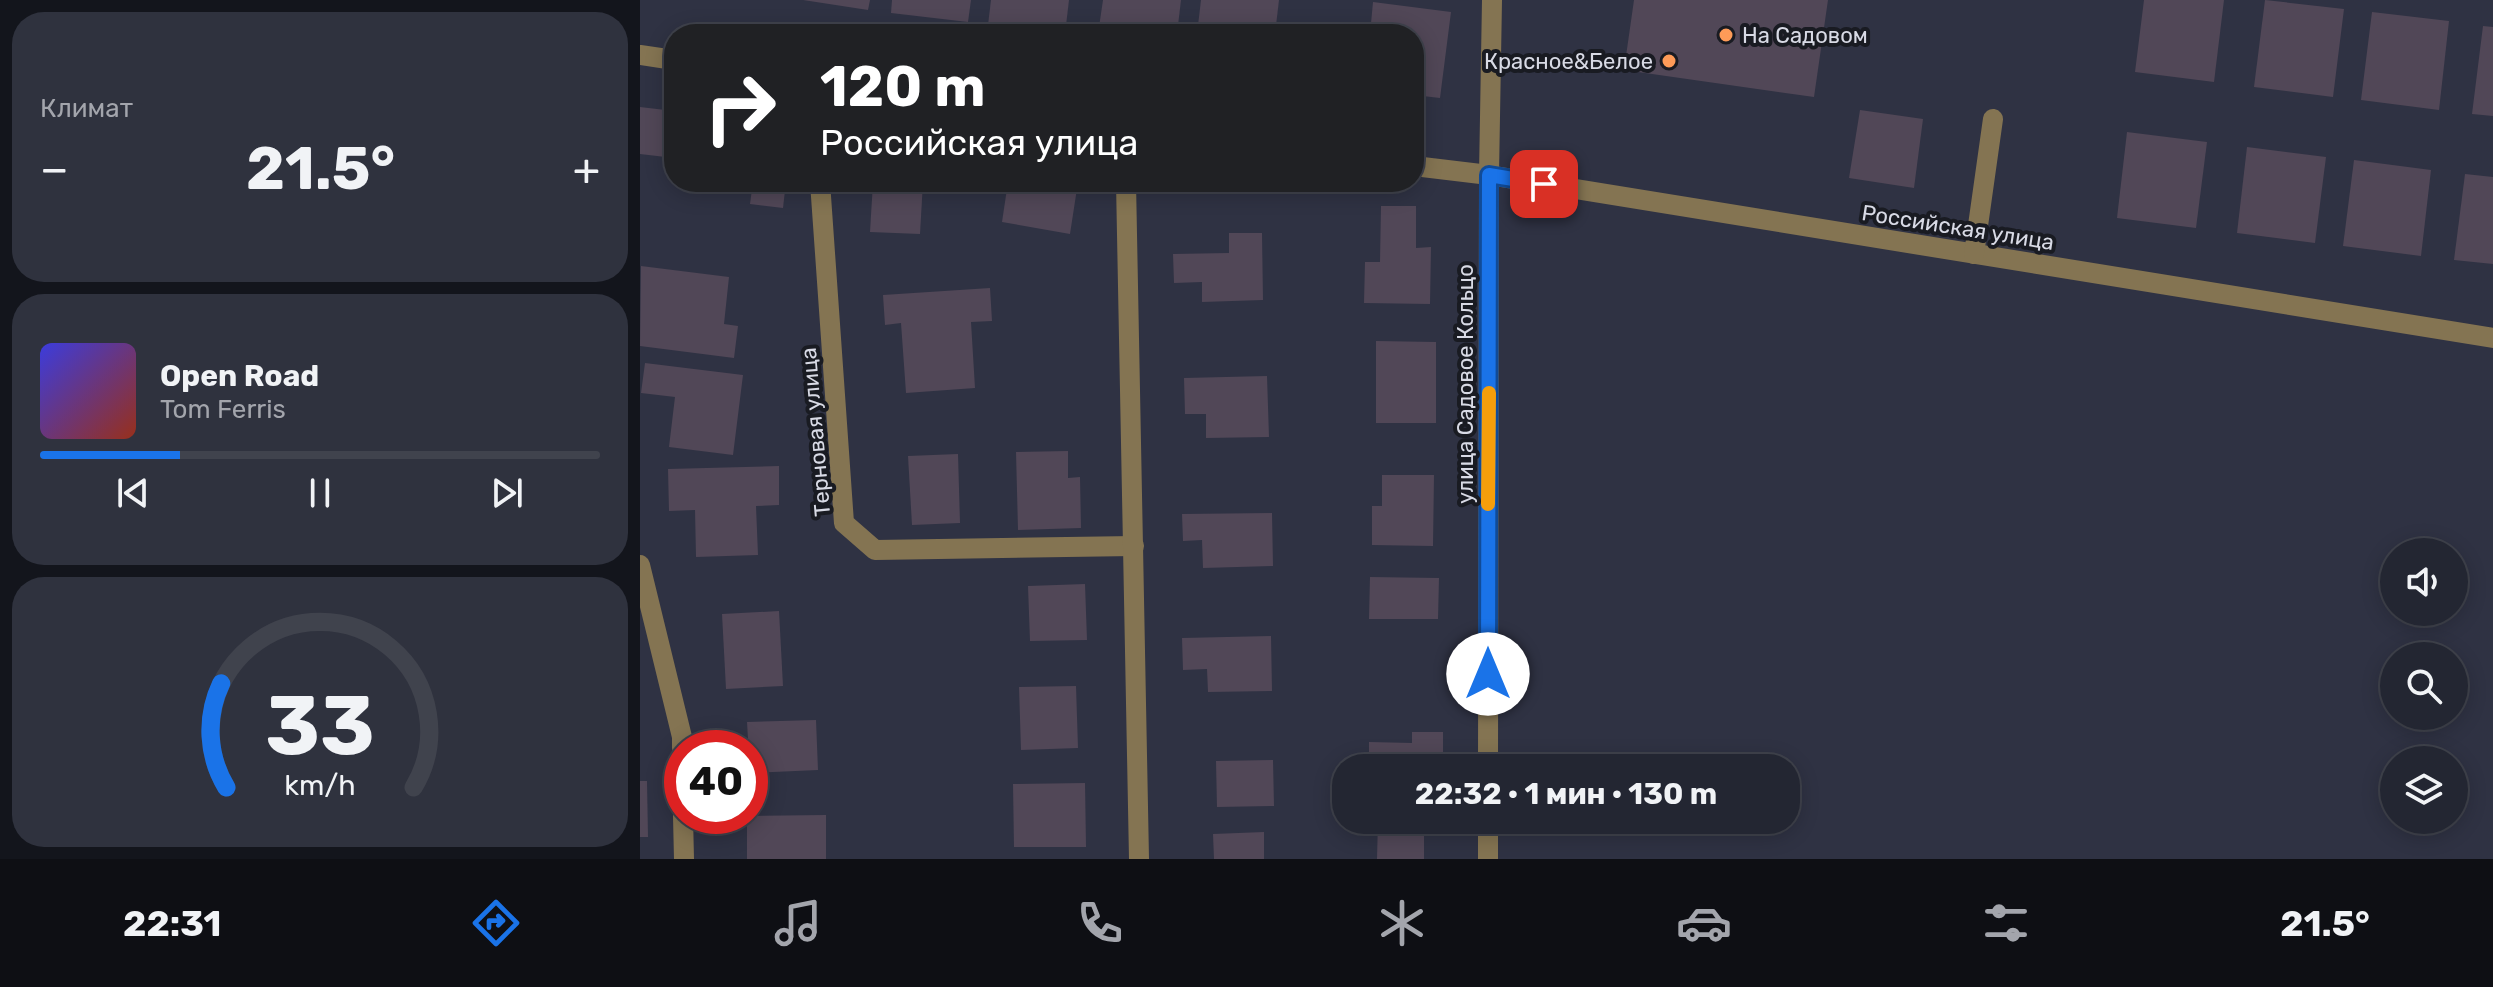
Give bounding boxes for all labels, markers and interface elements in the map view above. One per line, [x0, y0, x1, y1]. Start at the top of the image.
place label: На Садовом [1742, 22, 1868, 49]
marker: На Садовом [1717, 26, 1735, 44]
place label: Красное&Белое [1484, 48, 1653, 75]
marker: Красное&Белое [1660, 52, 1678, 70]
text: 120 m [820, 54, 986, 120]
icon: right [688, 56, 792, 160]
text: Климат [40, 93, 133, 124]
text: Российская улица [820, 121, 1138, 164]
text: 21.5° [246, 133, 395, 204]
text: − [40, 143, 69, 195]
text: + [573, 143, 600, 195]
pin [1510, 150, 1578, 218]
icon: arrive [1522, 162, 1566, 206]
street label: Российская улица [1860, 199, 2056, 256]
street label: улица Садовое Кольцо [1452, 264, 1479, 504]
street label: Терновая улица [795, 346, 836, 517]
text: Open Road [160, 358, 319, 394]
text: Tom Ferris [160, 394, 286, 425]
icon: previous [111, 471, 155, 515]
icon: pause [298, 471, 342, 515]
icon: next [485, 471, 529, 515]
map controls [2380, 538, 2468, 834]
button: sound [2380, 538, 2468, 626]
position arrow [1446, 632, 1530, 716]
button: search [2380, 642, 2468, 730]
text: 33 [265, 675, 375, 774]
speed limit sign: 40 [664, 730, 768, 834]
button: layers [2380, 746, 2468, 834]
text: km/h [284, 768, 356, 802]
text: 22:32 · 1 мин · 130 m [1415, 776, 1717, 812]
icon: directions [468, 895, 524, 951]
icon: music [770, 895, 826, 951]
icon: phone [1072, 895, 1128, 951]
icon: climate [1374, 895, 1430, 951]
icon: car [1676, 895, 1732, 951]
icon: filters [1978, 895, 2034, 951]
text: 22:31 [123, 902, 221, 945]
text: 21.5° [2280, 902, 2370, 945]

